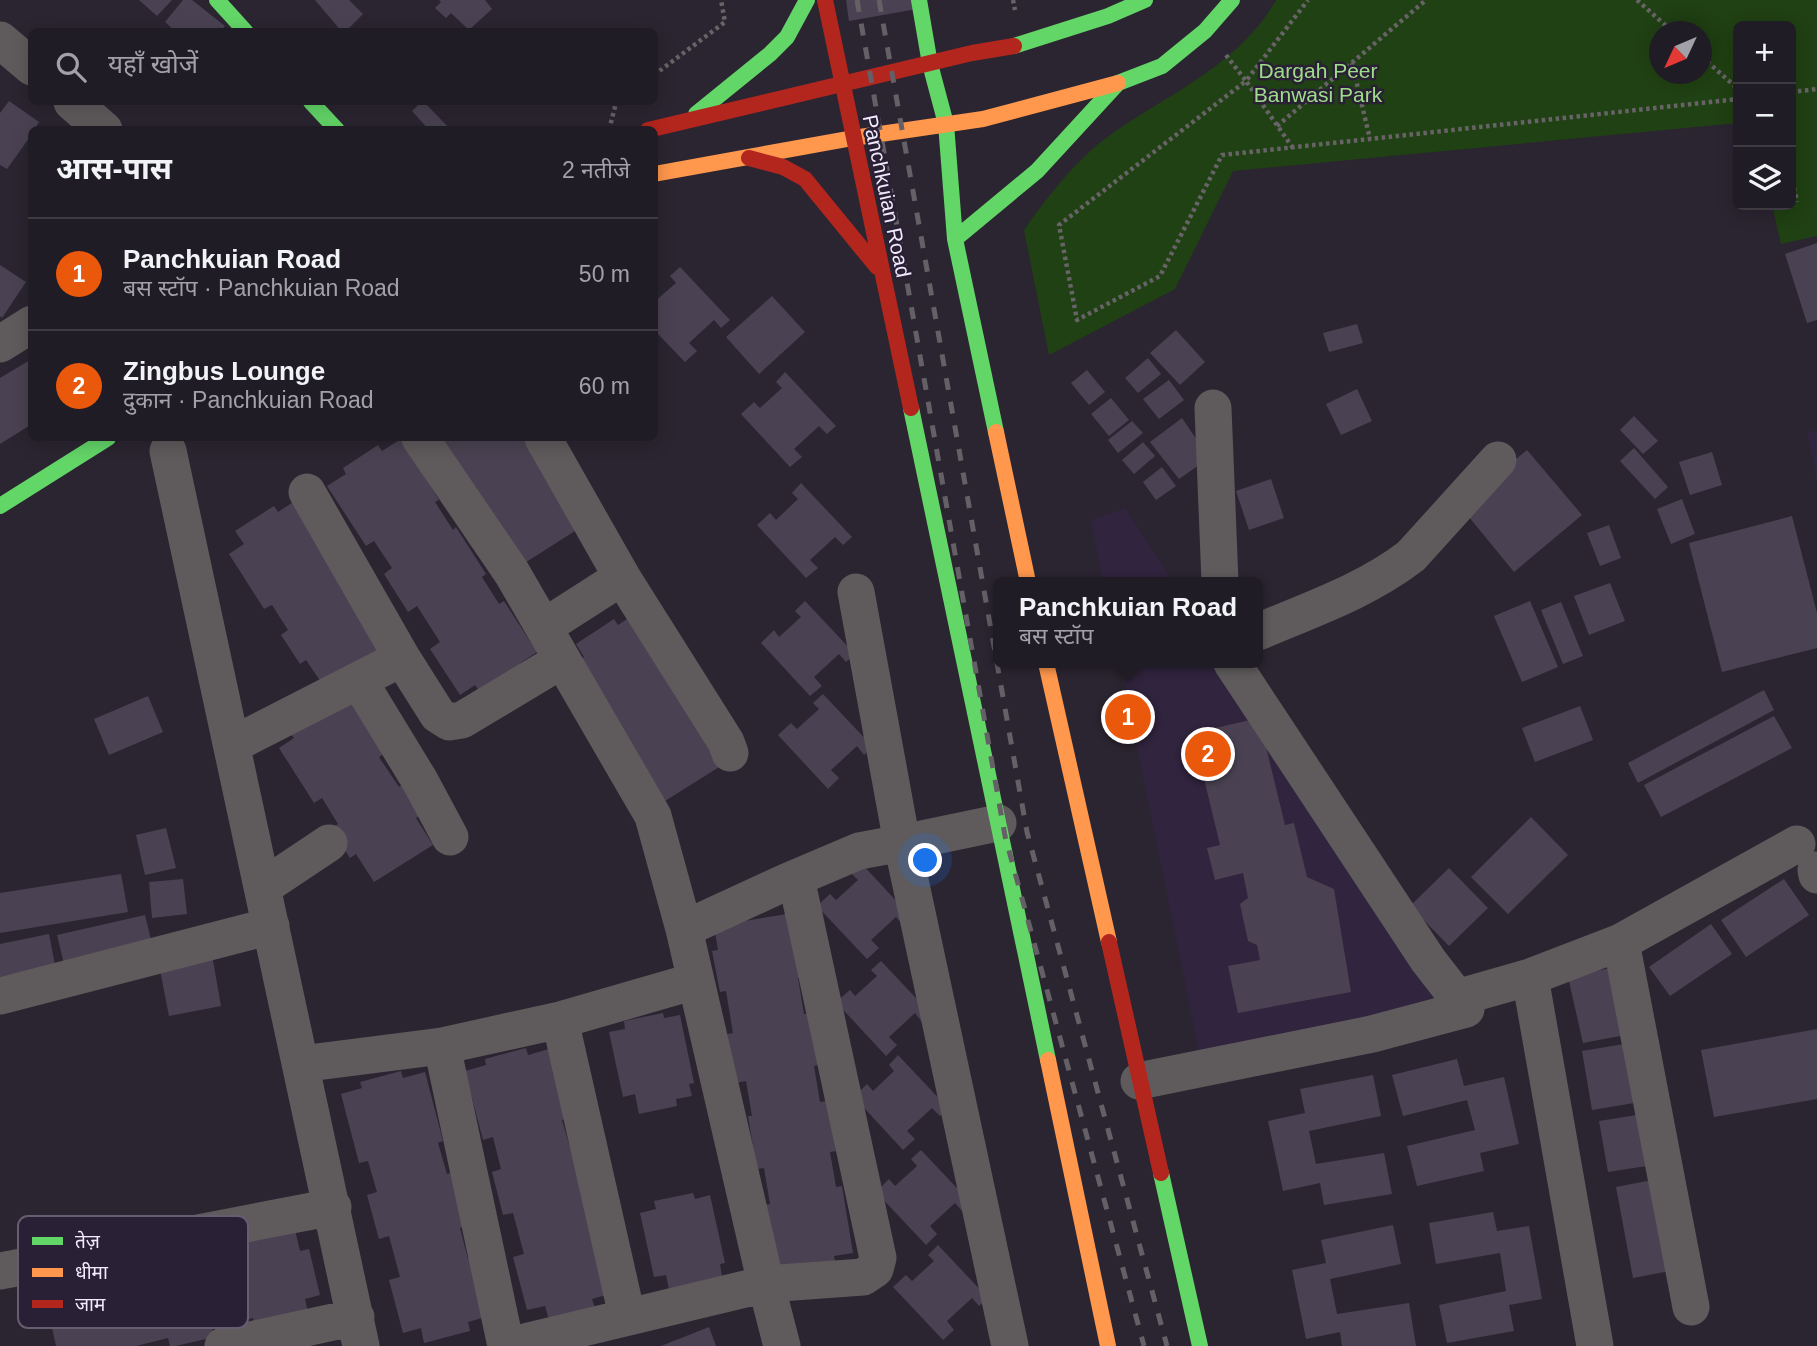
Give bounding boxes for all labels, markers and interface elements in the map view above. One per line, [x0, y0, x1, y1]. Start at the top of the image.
north arrow [1649, 21, 1712, 84]
map controls [1733, 21, 1796, 210]
button: + [1733, 21, 1796, 84]
search box [28, 28, 658, 105]
icon: search [52, 48, 90, 86]
text: यहाँ खोजें [108, 49, 198, 79]
park label: Dargah Peer Banwasi Park [1254, 59, 1383, 106]
button: − [1733, 84, 1796, 147]
street label: Panchkuian Road [859, 113, 915, 279]
button: layers [1733, 147, 1796, 210]
text: आस-पास [56, 152, 172, 185]
text: 2 नतीजे [562, 157, 630, 183]
text: Panchkuian Road [123, 244, 341, 274]
text: 1 [73, 261, 85, 287]
text: 50 m [579, 261, 630, 287]
text: बस स्टॉप · Panchkuian Road [123, 275, 400, 301]
text: Zingbus Lounge [123, 356, 325, 386]
text: 2 [73, 373, 85, 399]
text: 60 m [579, 373, 630, 399]
text: दुकान · Panchkuian Road [123, 387, 374, 413]
popup [993, 577, 1263, 668]
text: Panchkuian Road [1019, 592, 1237, 622]
text: बस स्टॉप [1019, 623, 1094, 649]
pin: 1 [1105, 691, 1151, 743]
pin: 2 [1185, 728, 1231, 780]
your location [908, 843, 942, 877]
legend [18, 1216, 248, 1328]
text: तेज़ [75, 1230, 101, 1252]
text: धीमा [75, 1262, 109, 1283]
text: जाम [75, 1294, 106, 1315]

